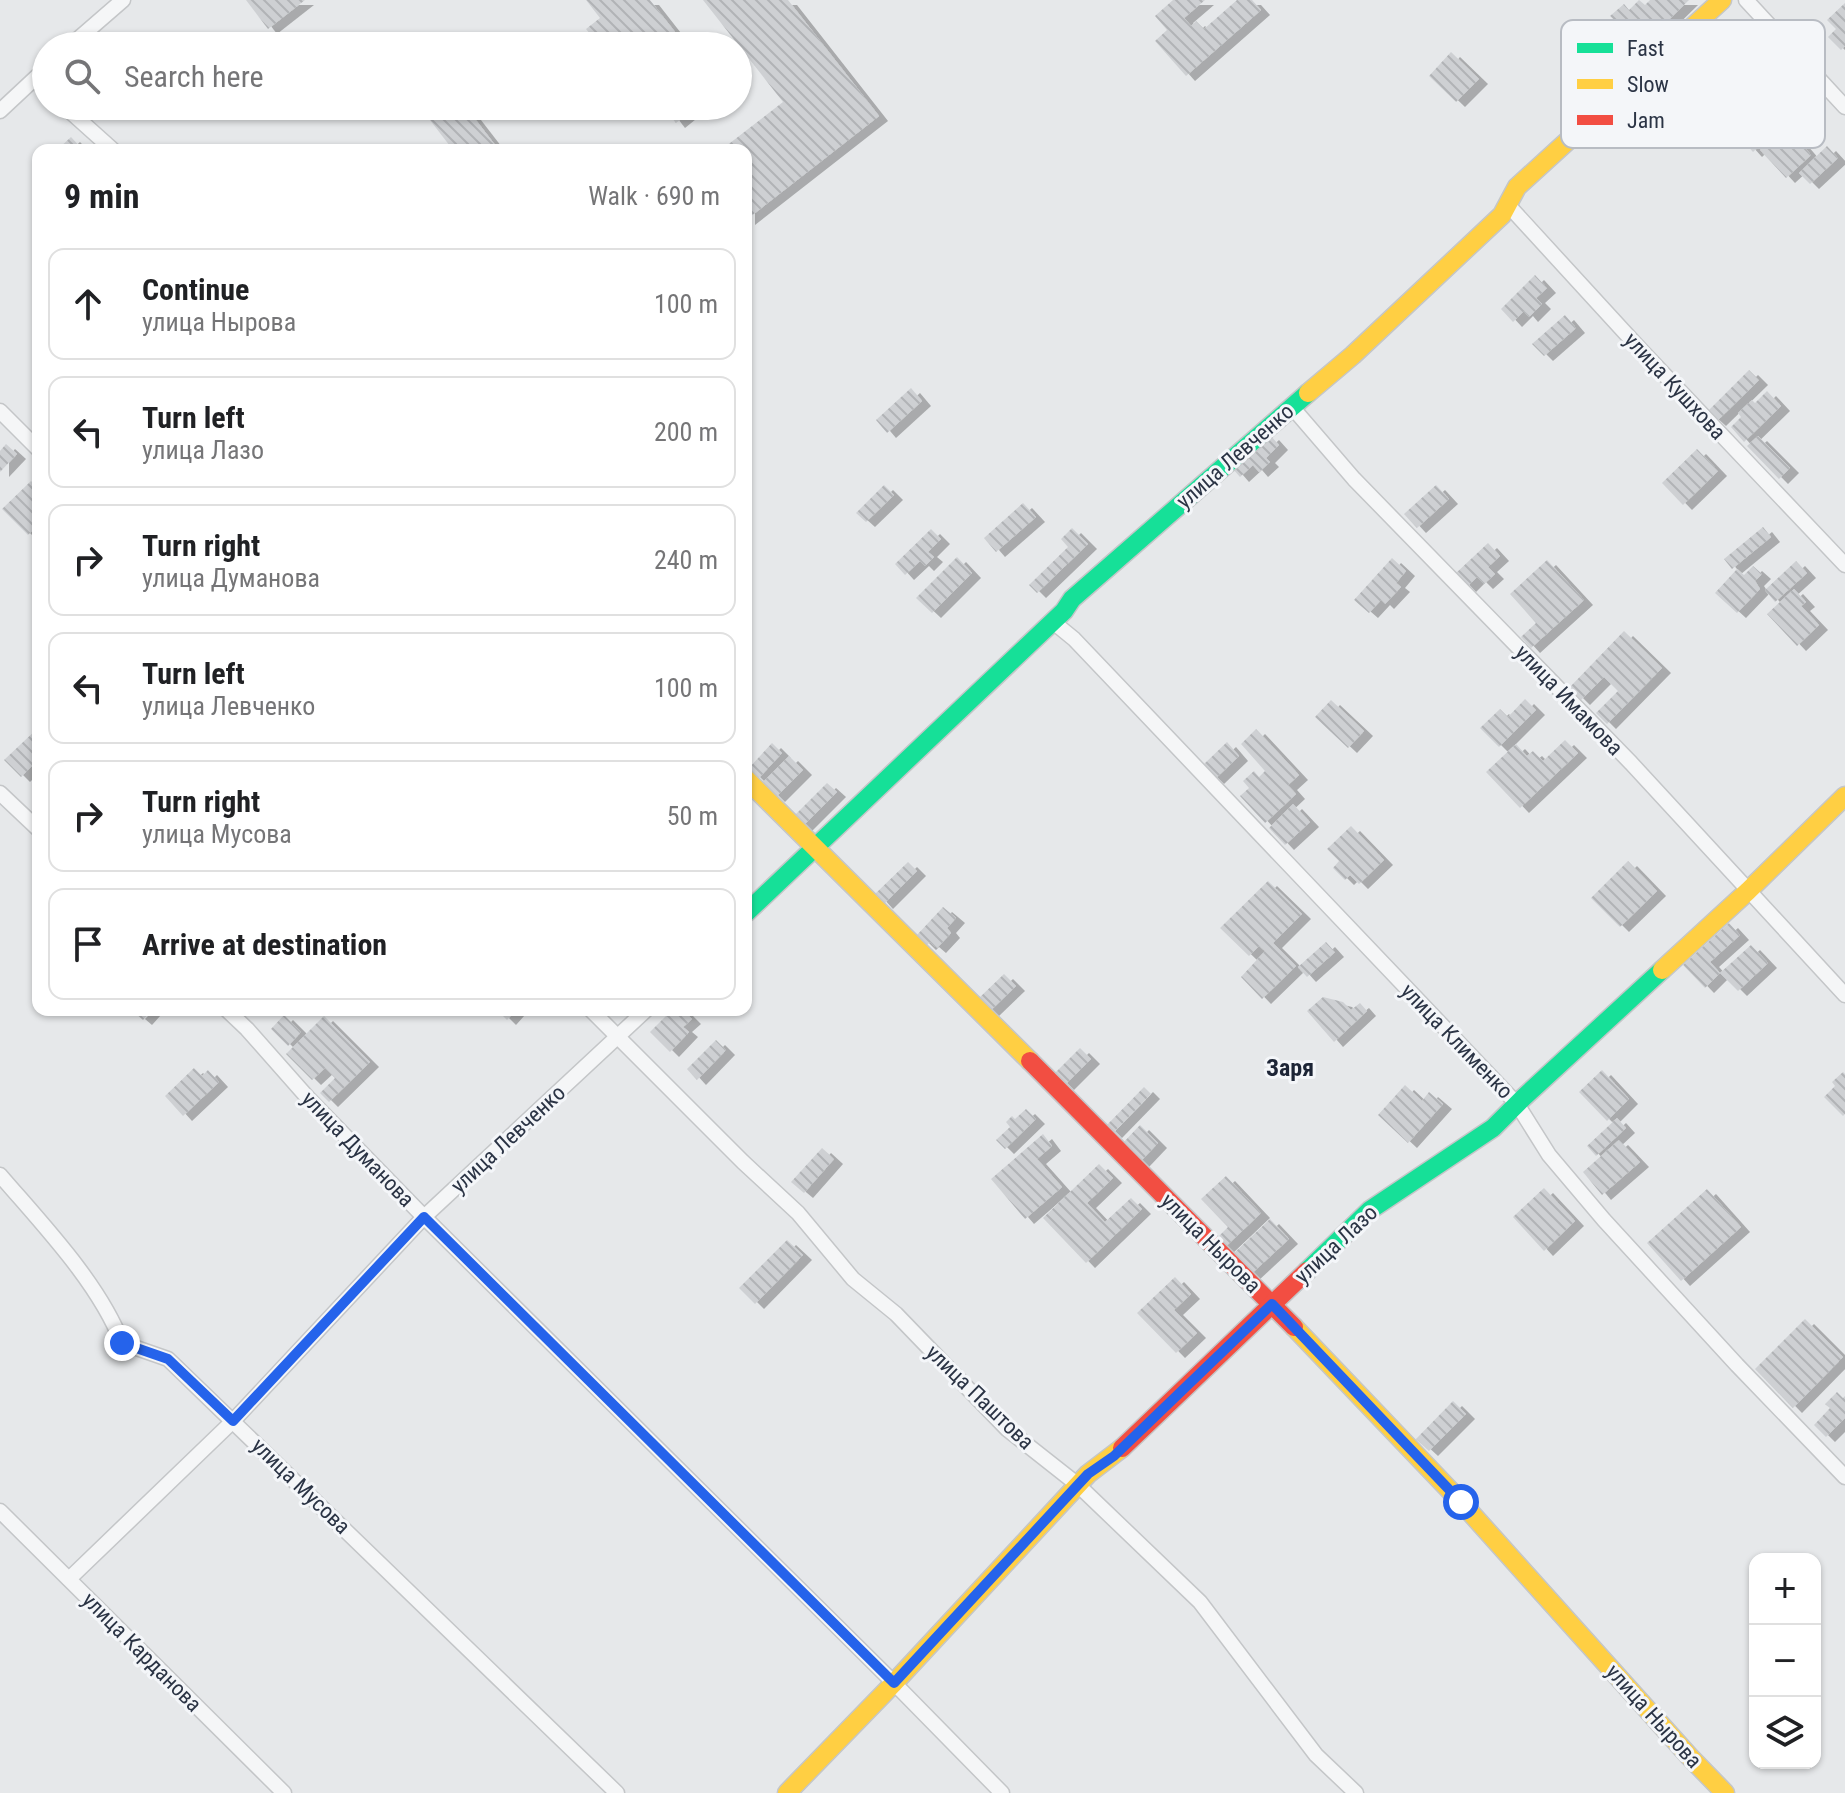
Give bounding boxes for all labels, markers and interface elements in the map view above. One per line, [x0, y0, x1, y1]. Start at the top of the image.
legend [1561, 20, 1825, 148]
search box [32, 32, 752, 120]
text: Fast [1627, 36, 1664, 61]
icon: search [60, 54, 104, 98]
text: Search here [124, 59, 264, 94]
text: Slow [1627, 72, 1669, 97]
text: Jam [1627, 108, 1665, 133]
text: 9 min [64, 176, 140, 216]
text: Walk · 690 m [588, 181, 720, 211]
text: Continue [142, 272, 249, 307]
icon: ahead [66, 282, 110, 326]
text: 100 m [654, 289, 718, 319]
text: улица Нырова [142, 307, 296, 337]
street label: улица Кушхова [1619, 327, 1731, 445]
street label: улица Левченко [1171, 398, 1299, 514]
text: Turn left [142, 400, 245, 435]
icon: left [66, 410, 110, 454]
text: 200 m [654, 417, 718, 447]
text: улица Лазо [142, 435, 264, 465]
text: Turn right [142, 528, 260, 563]
icon: right [66, 538, 110, 582]
text: 240 m [654, 545, 718, 575]
text: улица Думанова [142, 563, 320, 593]
street label: улица Имамова [1510, 640, 1628, 760]
text: Turn left [142, 656, 245, 691]
icon: left [66, 666, 110, 710]
text: 100 m [654, 673, 718, 703]
text: улица Левченко [142, 691, 315, 721]
text: Turn right [142, 784, 260, 819]
icon: right [66, 794, 110, 838]
text: 50 m [667, 801, 718, 831]
text: улица Мусова [142, 819, 292, 849]
icon: arrive [66, 922, 110, 966]
text: Arrive at destination [142, 927, 387, 962]
street label: улица Клименко [1396, 978, 1518, 1104]
district label: Заря [1266, 1054, 1314, 1082]
street label: улица Левченко [446, 1080, 570, 1198]
street label: улица Думанова [297, 1086, 419, 1212]
street label: улица Нырова [1156, 1188, 1266, 1298]
street label: улица Лазо [1290, 1200, 1382, 1288]
route end [104, 1325, 140, 1361]
street label: улица Паштова [921, 1340, 1039, 1454]
street label: улица Мусова [247, 1433, 355, 1539]
route start [1443, 1484, 1479, 1520]
map controls [1749, 1553, 1821, 1769]
button: + [1749, 1553, 1821, 1625]
street label: улица Карданова [77, 1587, 207, 1717]
button: − [1749, 1625, 1821, 1697]
street label: улица Нырова [1601, 1659, 1707, 1773]
button: layers [1749, 1697, 1821, 1769]

